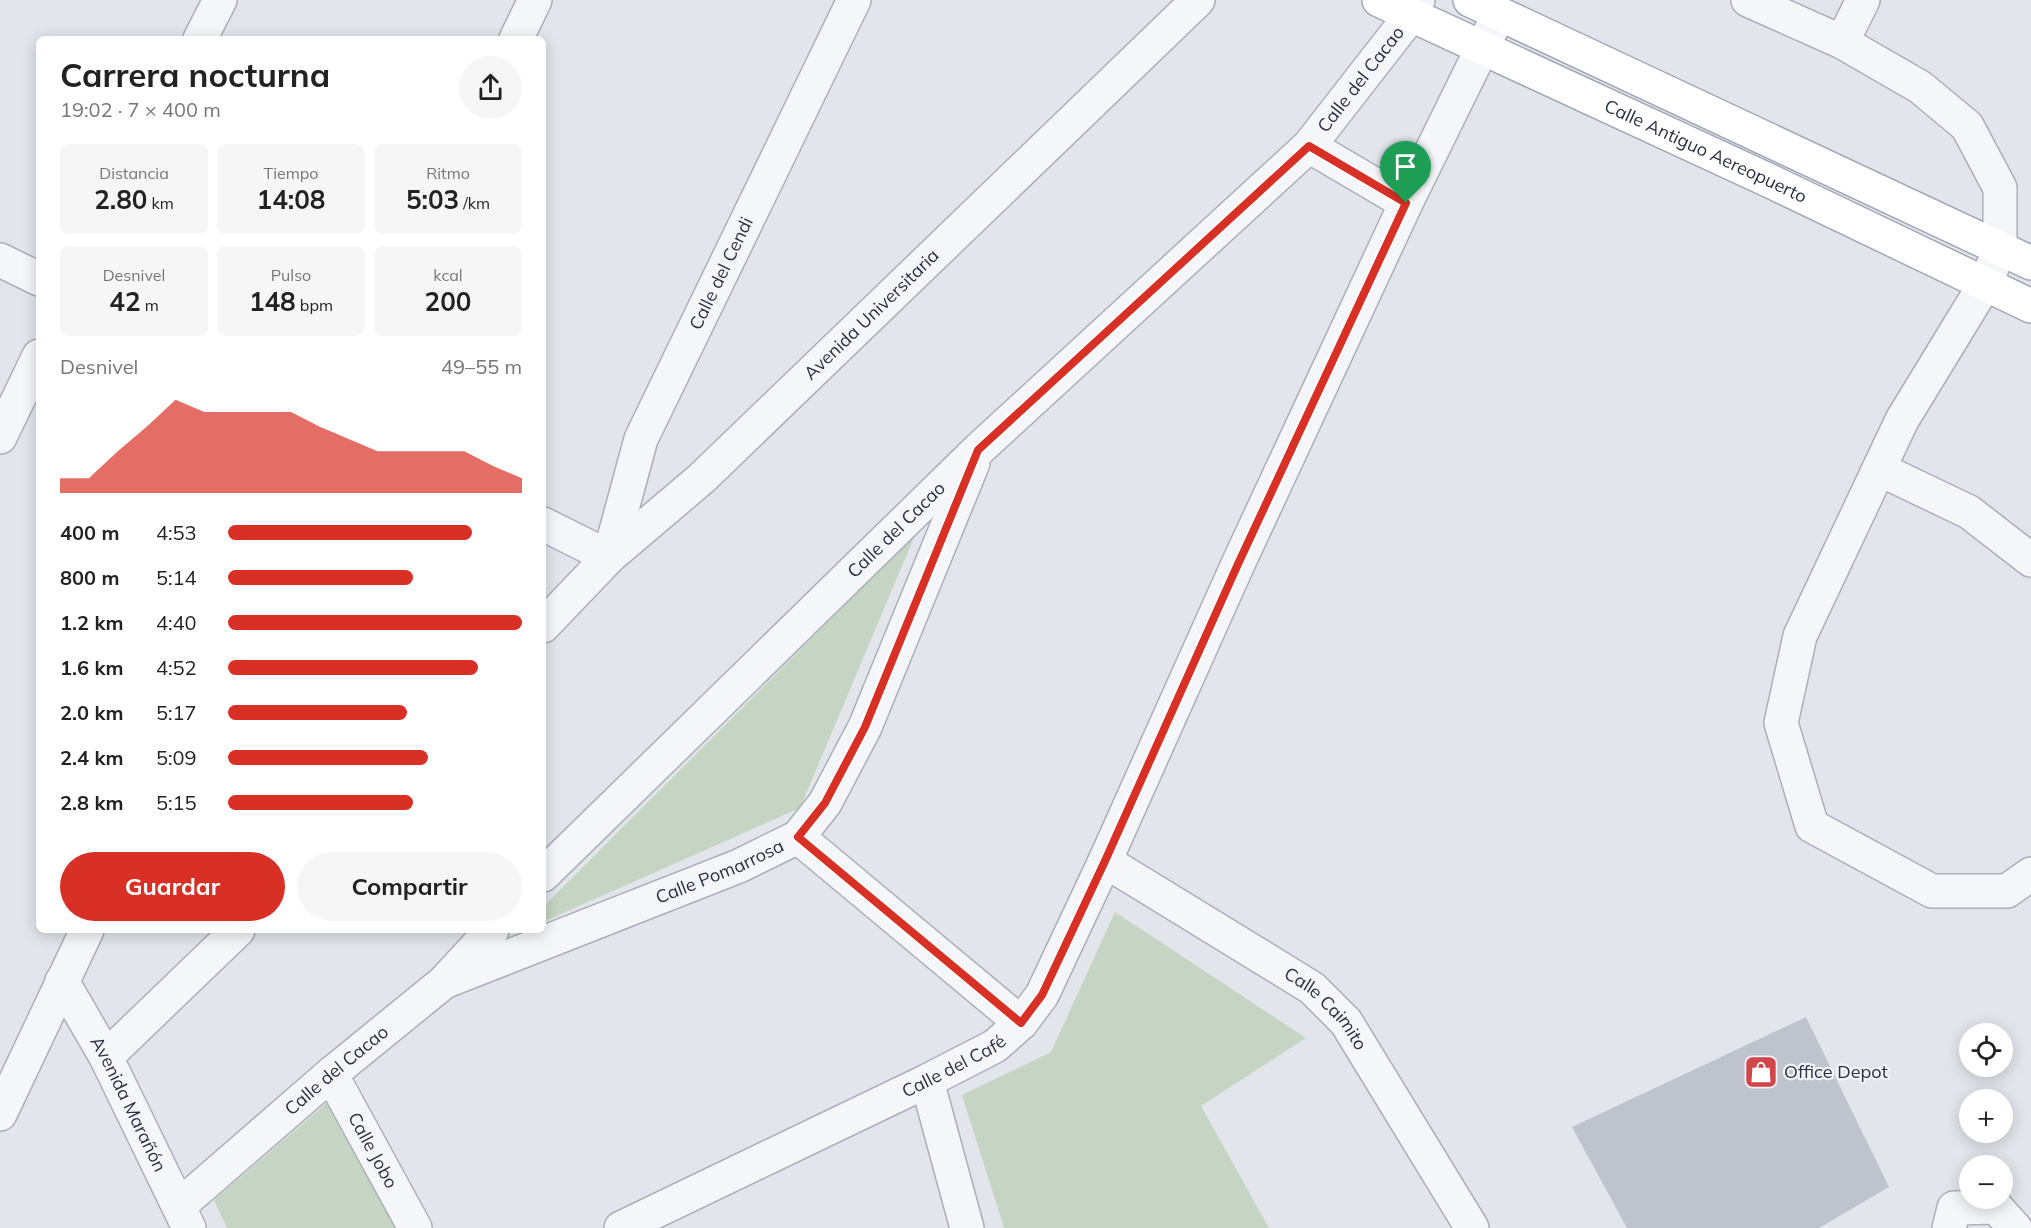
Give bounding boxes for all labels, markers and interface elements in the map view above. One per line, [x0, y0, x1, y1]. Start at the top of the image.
street label: Calle del Cacao [1312, 21, 1409, 137]
text: Carrera nocturna [60, 54, 330, 95]
button: share [459, 56, 522, 119]
street label: Calle Antiguo Aereopuerto [1601, 94, 1811, 208]
text: 19:02 · 7 × 400 m [60, 97, 221, 122]
pin [1380, 141, 1431, 203]
icon: arrive [1389, 150, 1422, 183]
text: Distancia [99, 163, 169, 183]
text: Tiempo [264, 163, 318, 183]
text: Ritmo [426, 163, 470, 183]
text: 2.80 [94, 183, 147, 216]
text: 14:08 [257, 183, 325, 216]
text: 5:03 [406, 183, 459, 216]
text: km [147, 193, 174, 213]
text: /km [459, 193, 490, 213]
street label: Calle del Cendi [684, 213, 758, 334]
street label: Avenida Universitaria [799, 244, 944, 385]
text: Desnivel [103, 265, 165, 285]
text: Pulso [271, 265, 311, 285]
text: kcal [433, 265, 463, 285]
text: 42 [109, 285, 140, 318]
text: 148 [249, 285, 296, 318]
text: 200 [425, 285, 471, 318]
text: m [140, 295, 159, 315]
text: bpm [296, 295, 333, 315]
text: Desnivel [60, 354, 138, 379]
text: 49–55 m [441, 354, 522, 379]
street label: Calle del Cacao [842, 476, 950, 582]
text: 400 m [60, 520, 119, 545]
text: 4:53 [156, 520, 197, 545]
text: 800 m [60, 565, 119, 590]
text: 5:14 [156, 565, 197, 590]
text: 1.2 km [60, 610, 123, 635]
text: 4:40 [156, 610, 197, 635]
text: 1.6 km [60, 655, 123, 680]
text: 4:52 [156, 655, 197, 680]
text: 2.0 km [60, 700, 123, 725]
text: 5:17 [156, 700, 197, 725]
text: 2.4 km [60, 745, 123, 770]
text: 5:09 [156, 745, 197, 770]
text: 2.8 km [60, 790, 123, 815]
text: 5:15 [156, 790, 197, 815]
street label: Calle Pomarrosa [652, 834, 787, 909]
button: Guardar [60, 852, 285, 921]
button: Compartir [297, 852, 522, 921]
street label: Calle Caimito [1280, 962, 1372, 1054]
street label: Calle del Cacao [280, 1020, 393, 1120]
map controls [1959, 1023, 2013, 1209]
button: locate [1959, 1023, 2013, 1077]
street label: Calle del Café [898, 1030, 1011, 1102]
street label: Avenida Marañón [86, 1032, 172, 1175]
shop icon: Office Depot [1743, 1054, 1779, 1090]
place label: Office Depot [1784, 1060, 1888, 1083]
button: + [1959, 1089, 2013, 1143]
street label: Calle Jobo [343, 1108, 403, 1192]
button: − [1959, 1155, 2013, 1209]

